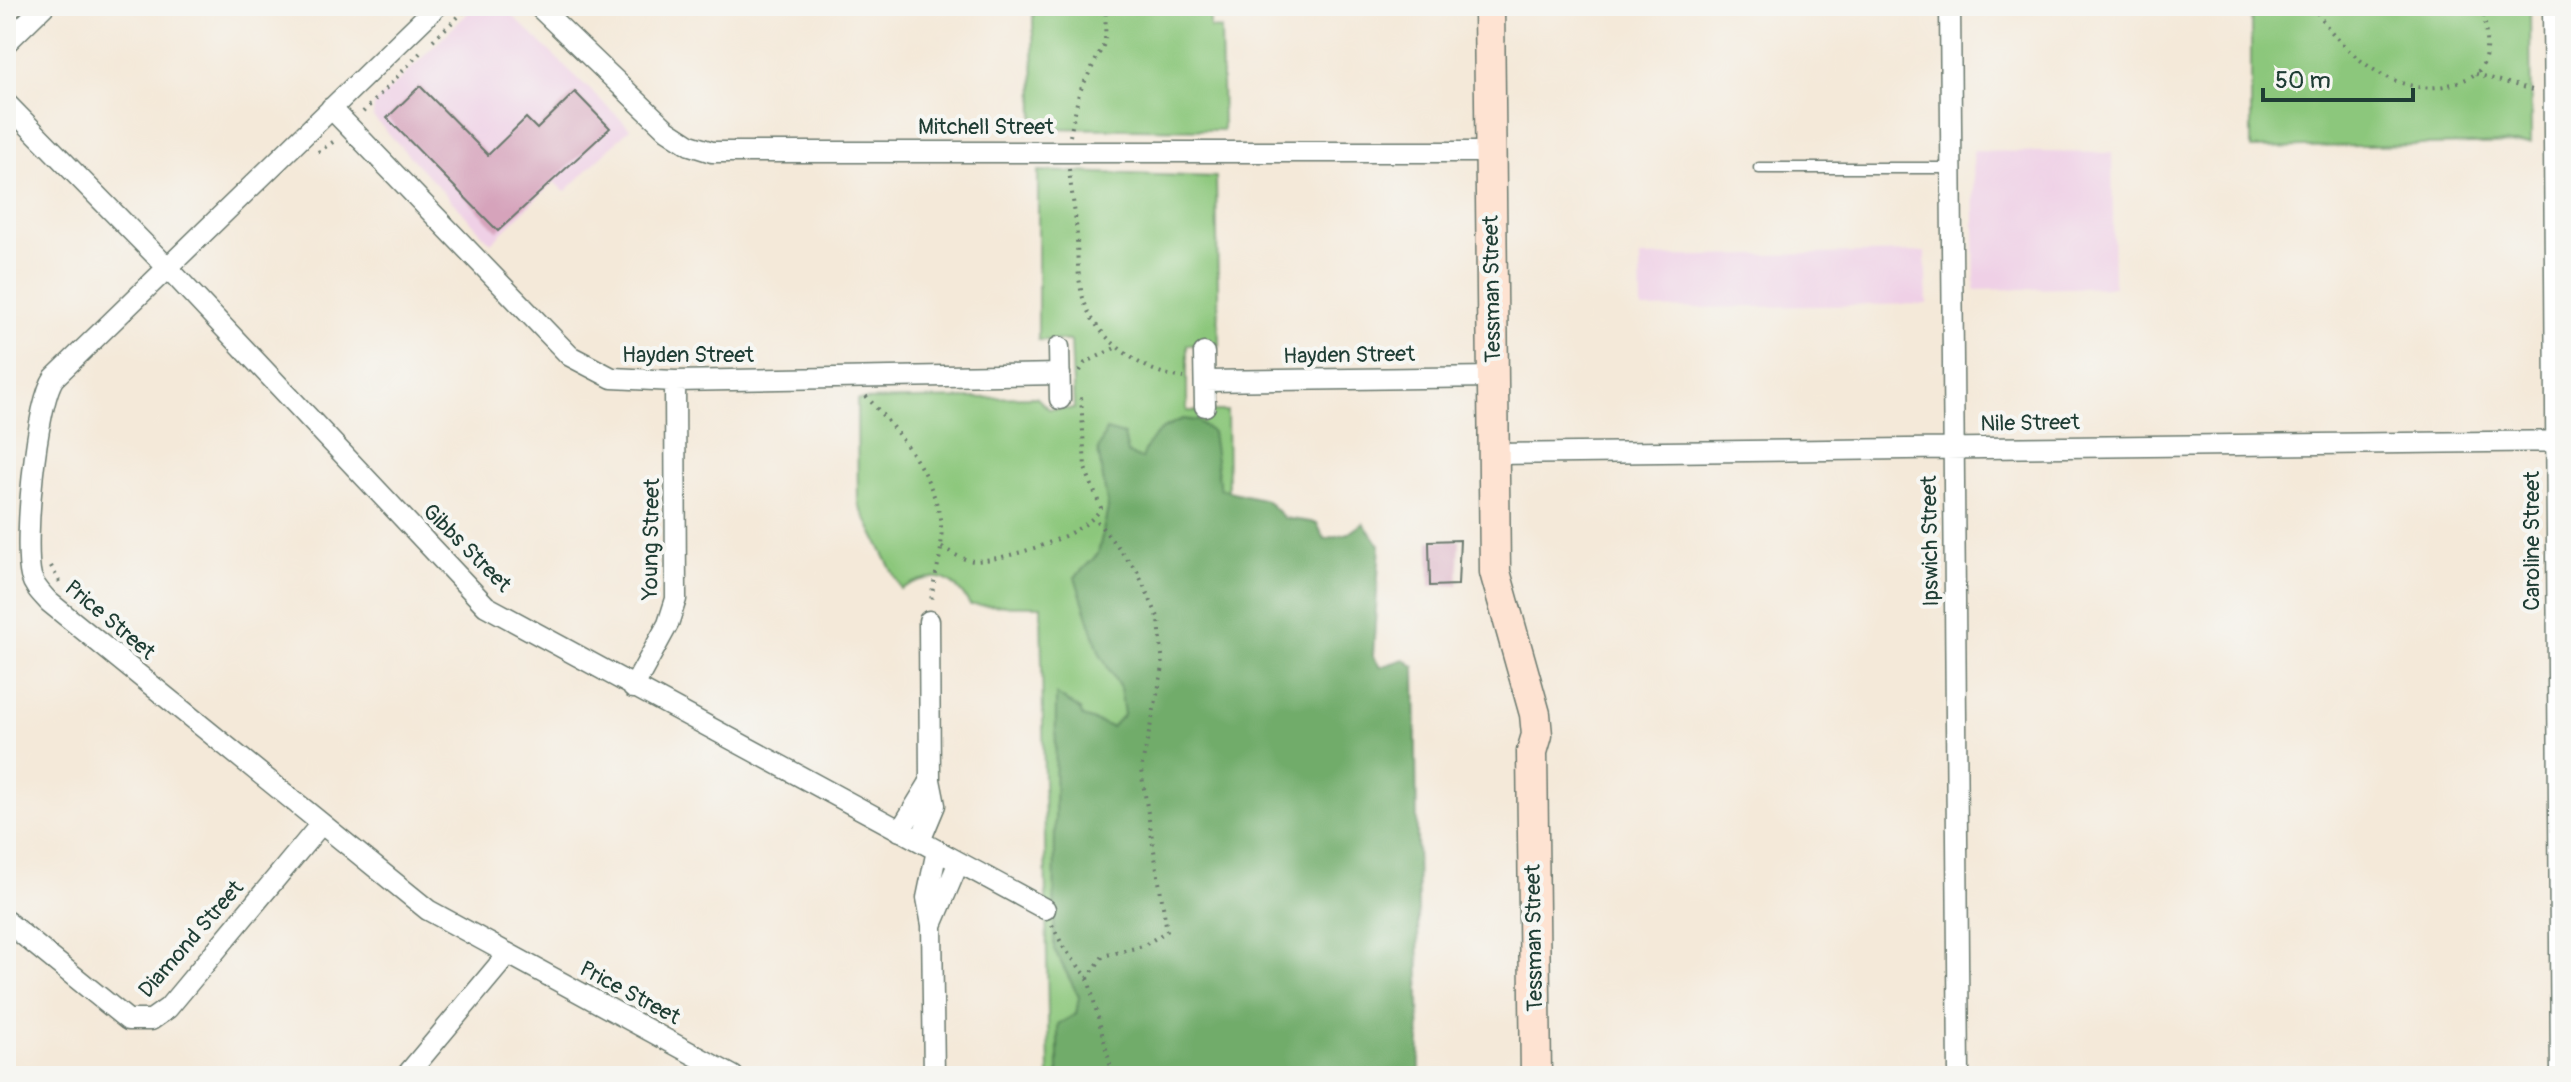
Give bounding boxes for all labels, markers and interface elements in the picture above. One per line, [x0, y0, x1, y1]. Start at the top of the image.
scale bar [2263, 52, 2413, 102]
text: 50 m [2275, 66, 2331, 95]
street label: Mitchell Street [918, 113, 1054, 141]
street label: Tessman Street [1477, 215, 1507, 363]
street label: Hayden Street [1283, 340, 1415, 370]
street label: Hayden Street [622, 341, 754, 369]
street label: Nile Street [1980, 408, 2080, 438]
street label: Caroline Street [2518, 471, 2546, 611]
street label: Ipswich Street [1915, 475, 1945, 607]
street label: Young Street [636, 478, 666, 601]
street label: Gibbs Street [417, 498, 517, 598]
street label: Price Street [59, 574, 161, 666]
street label: Tessman Street [1519, 864, 1549, 1012]
street label: Diamond Street [132, 874, 250, 1004]
street label: Price Street [575, 955, 685, 1031]

